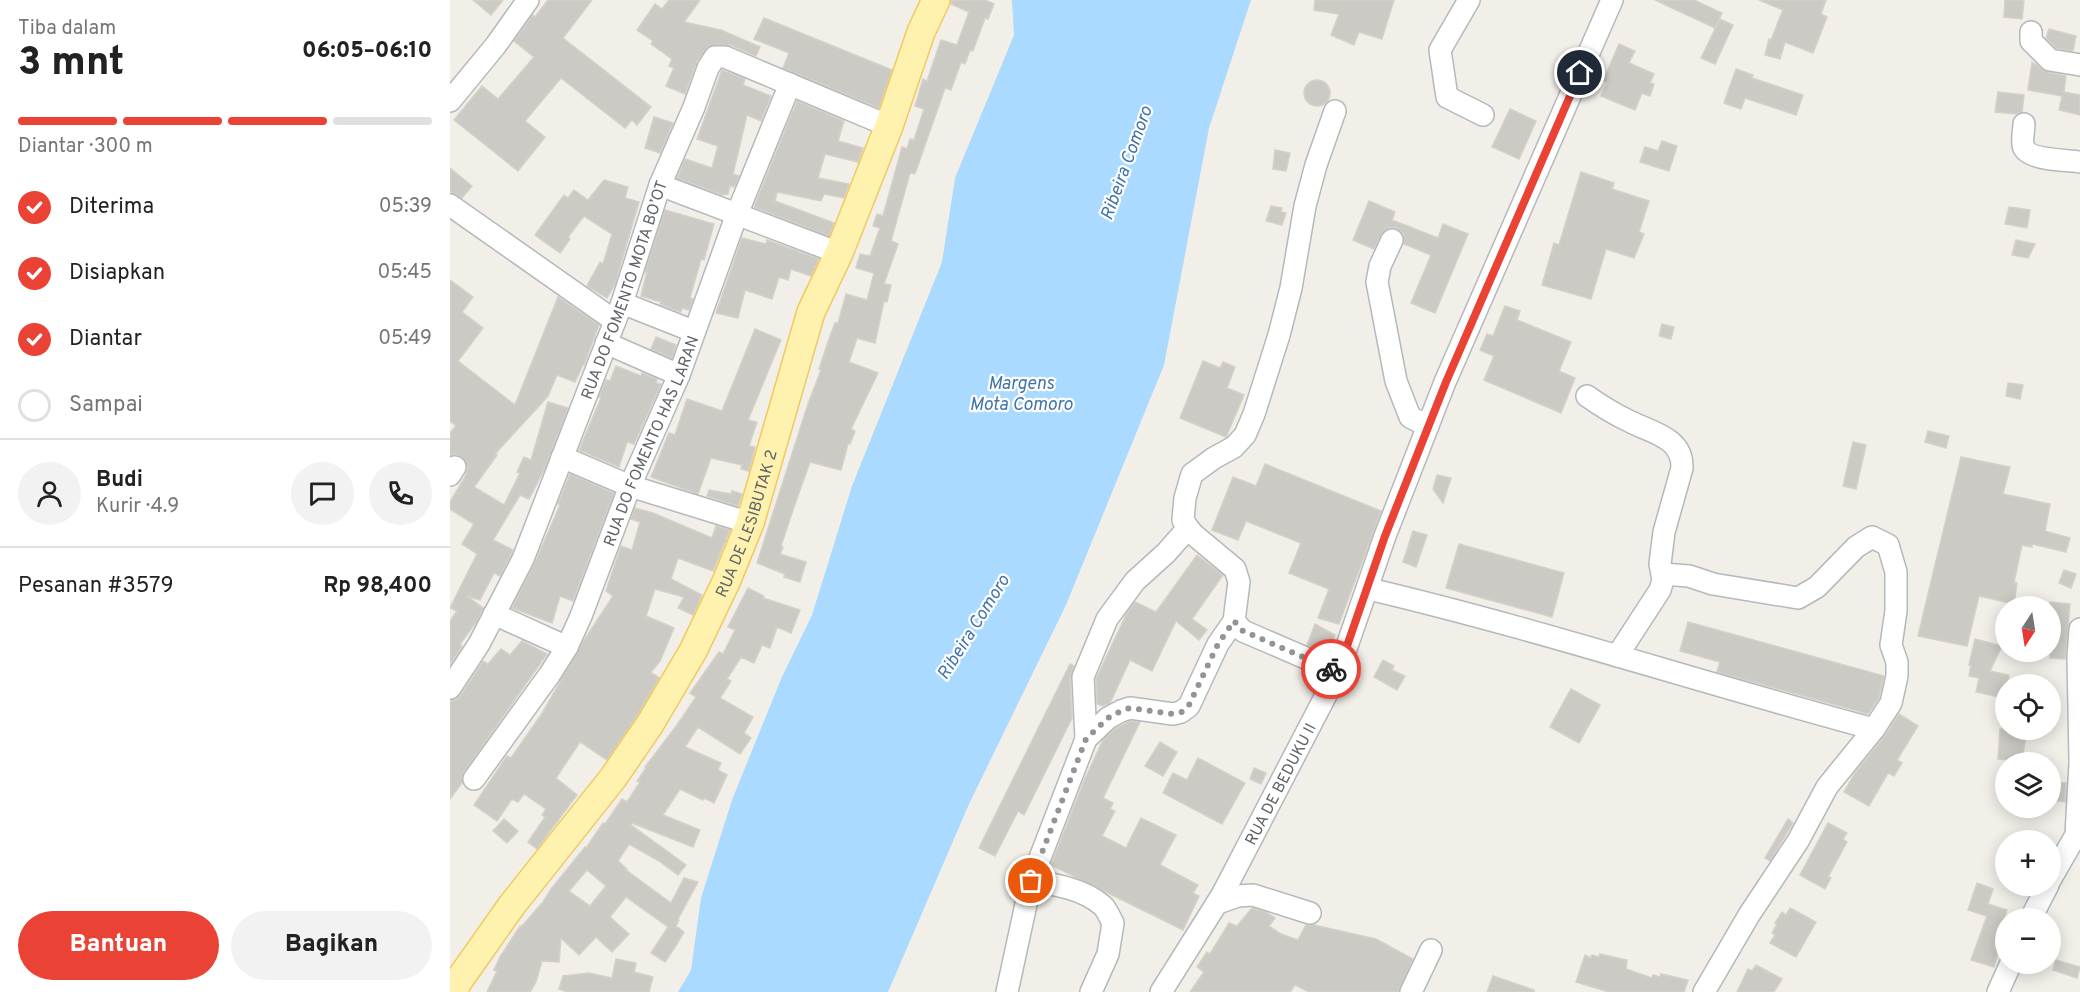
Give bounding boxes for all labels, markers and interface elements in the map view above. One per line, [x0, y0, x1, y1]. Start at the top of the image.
text: Tiba dalam [18, 16, 116, 42]
text: 06:05–06:10 [302, 38, 432, 65]
text: 3 mnt [18, 40, 124, 89]
pin [1554, 47, 1605, 98]
icon: home [1563, 56, 1596, 89]
water label: Ribeira Comoro [1096, 103, 1159, 224]
text: Diantar · 300 m [18, 134, 153, 160]
street label: RUA DO FOMENTO MOTA BO’OT [578, 178, 673, 403]
icon: check [18, 191, 51, 224]
text: Diterima [69, 194, 154, 221]
text: 05:39 [379, 194, 432, 220]
icon: check [18, 257, 51, 290]
text: Disiapkan [69, 260, 165, 287]
text: 05:45 [377, 260, 432, 286]
icon: check [18, 323, 51, 356]
text: Diantar [69, 326, 142, 353]
text: 05:49 [378, 326, 432, 352]
street label: RUA DO FOMENTO HAS LARAN [600, 333, 704, 550]
water label: Margens Mota Comoro [969, 373, 1073, 417]
text: Sampai [69, 392, 143, 419]
street label: RUA DE LESIBUTAK 2 [712, 448, 783, 601]
button: person [18, 462, 81, 525]
button: chat [291, 462, 354, 525]
button: phone [369, 462, 432, 525]
text: Budi [96, 467, 143, 494]
text: Kurir · 4.9 [96, 494, 179, 520]
water label: Ribeira Comoro [933, 571, 1016, 685]
text: Pesanan #3579 [18, 573, 174, 600]
text: Rp 98,400 [323, 573, 432, 600]
north arrow [1995, 596, 2061, 662]
map controls [1995, 596, 2061, 974]
courier [1301, 639, 1361, 699]
icon: bike [1315, 653, 1348, 686]
button: locate [1995, 674, 2061, 740]
street label: RUA DE BEDUKU II [1242, 720, 1322, 849]
button: layers [1995, 752, 2061, 818]
button: + [1995, 830, 2061, 896]
pin [1005, 855, 1056, 906]
icon: bag [1014, 864, 1047, 897]
button: − [1995, 908, 2061, 974]
button: Bantuan [18, 911, 219, 980]
button: Bagikan [231, 911, 432, 980]

